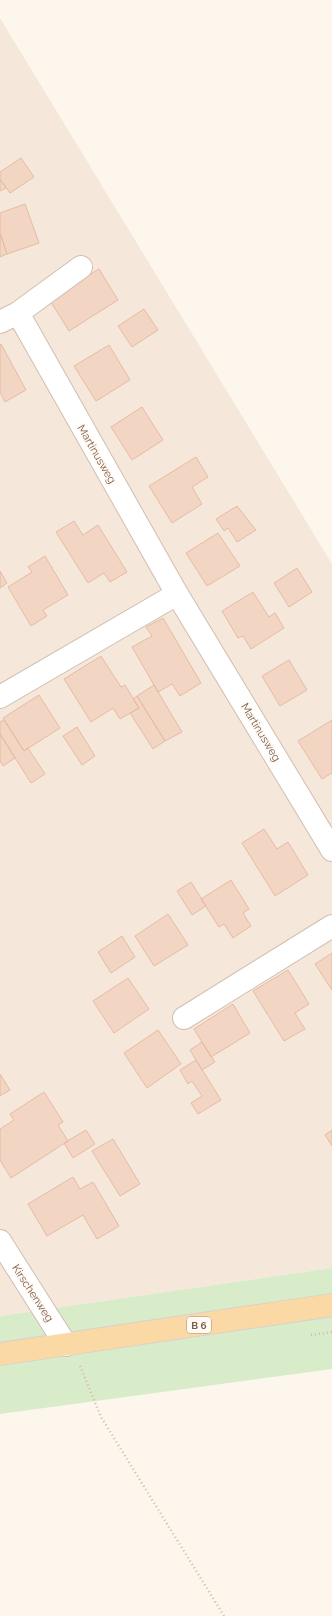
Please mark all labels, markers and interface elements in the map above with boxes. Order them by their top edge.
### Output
street label: Martinusweg [75,423,119,486]
street label: Martinusweg [238,701,283,764]
street label: Kirschenweg [9,1262,56,1324]
road number: B 6 [187,1317,211,1333]

